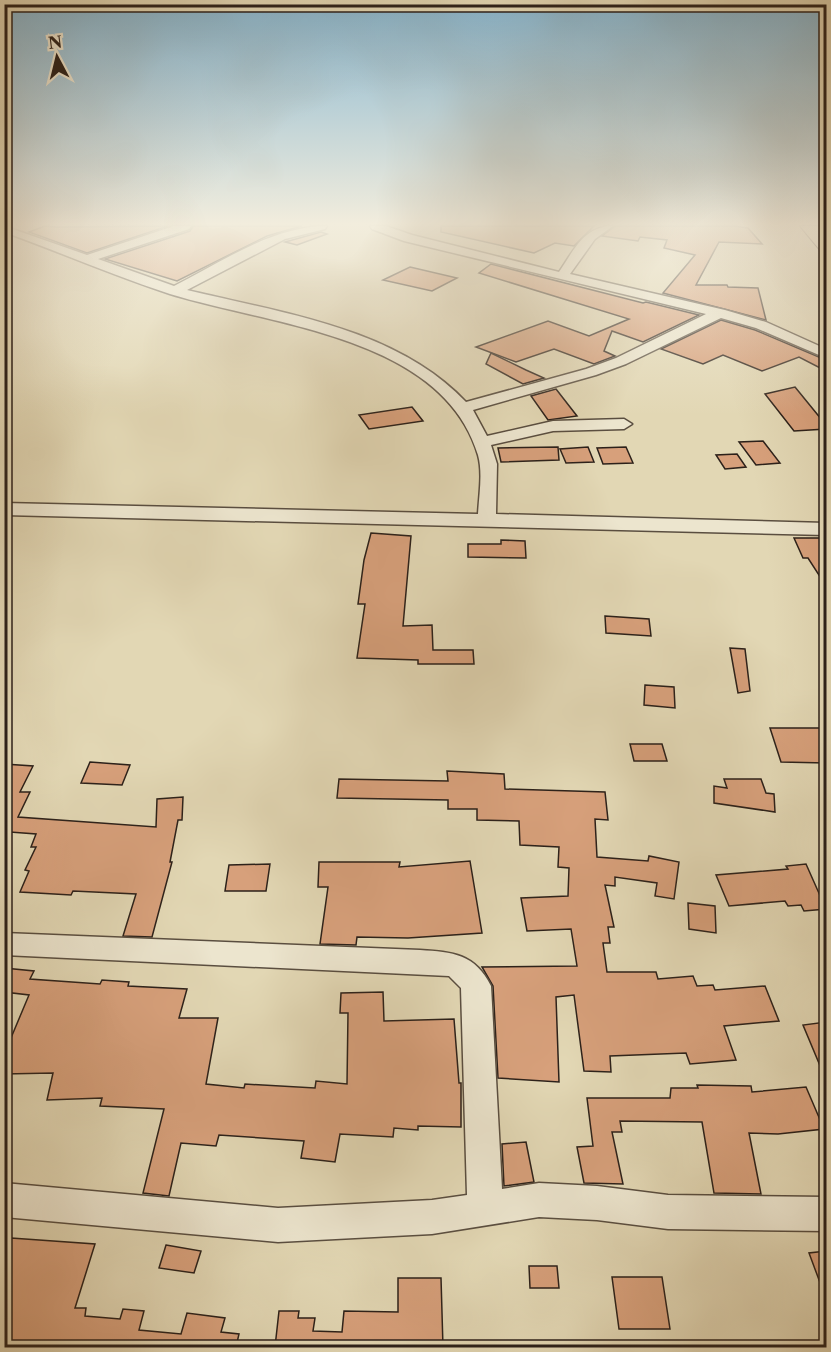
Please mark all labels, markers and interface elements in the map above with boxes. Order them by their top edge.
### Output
north arrow [27,27,87,87]
text: N [47,31,63,53]

